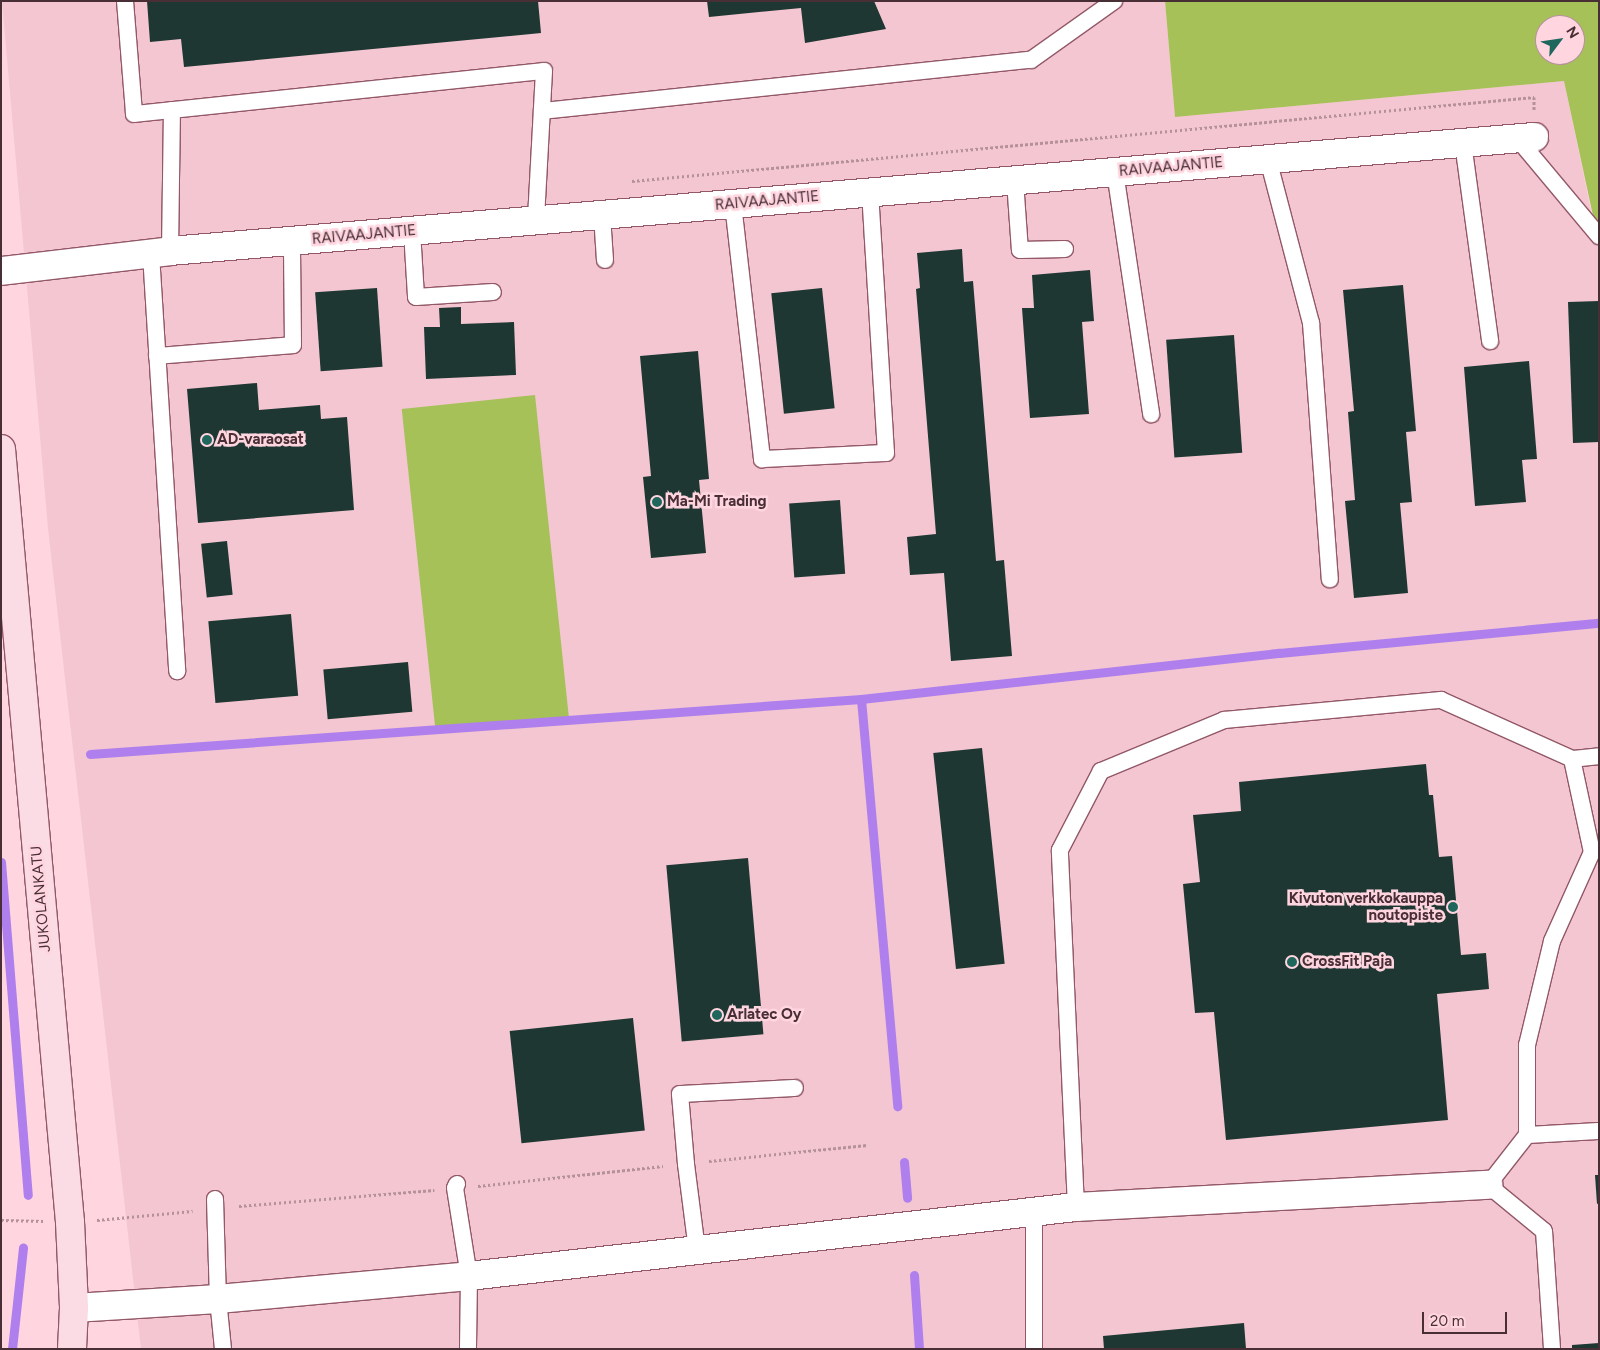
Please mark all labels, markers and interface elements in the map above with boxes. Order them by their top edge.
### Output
north arrow [1535,15,1585,65]
text: N [1562,24,1582,42]
street label: RAIVAAJANTIE [1118,153,1224,181]
street label: RAIVAAJANTIE [714,187,820,215]
street label: RAIVAAJANTIE [311,221,417,249]
place label: AD-varaosat [217,431,304,449]
marker: AD-varaosat [201,434,213,446]
place label: Ma-Mi Trading [667,493,767,511]
marker: Ma-Mi Trading [651,496,663,508]
street label: JUKOLANKATU [27,845,55,953]
place label: Kivuton verkkokauppa noutopiste [1289,889,1443,924]
marker: Kivuton verkkokauppa noutopiste [1447,901,1459,913]
place label: CrossFit Paja [1302,953,1392,971]
marker: CrossFit Paja [1286,956,1298,968]
place label: Arlatec Oy [727,1006,801,1024]
marker: Arlatec Oy [711,1009,723,1021]
scale bar [1425,1302,1510,1334]
text: 20 m [1430,1312,1464,1330]

